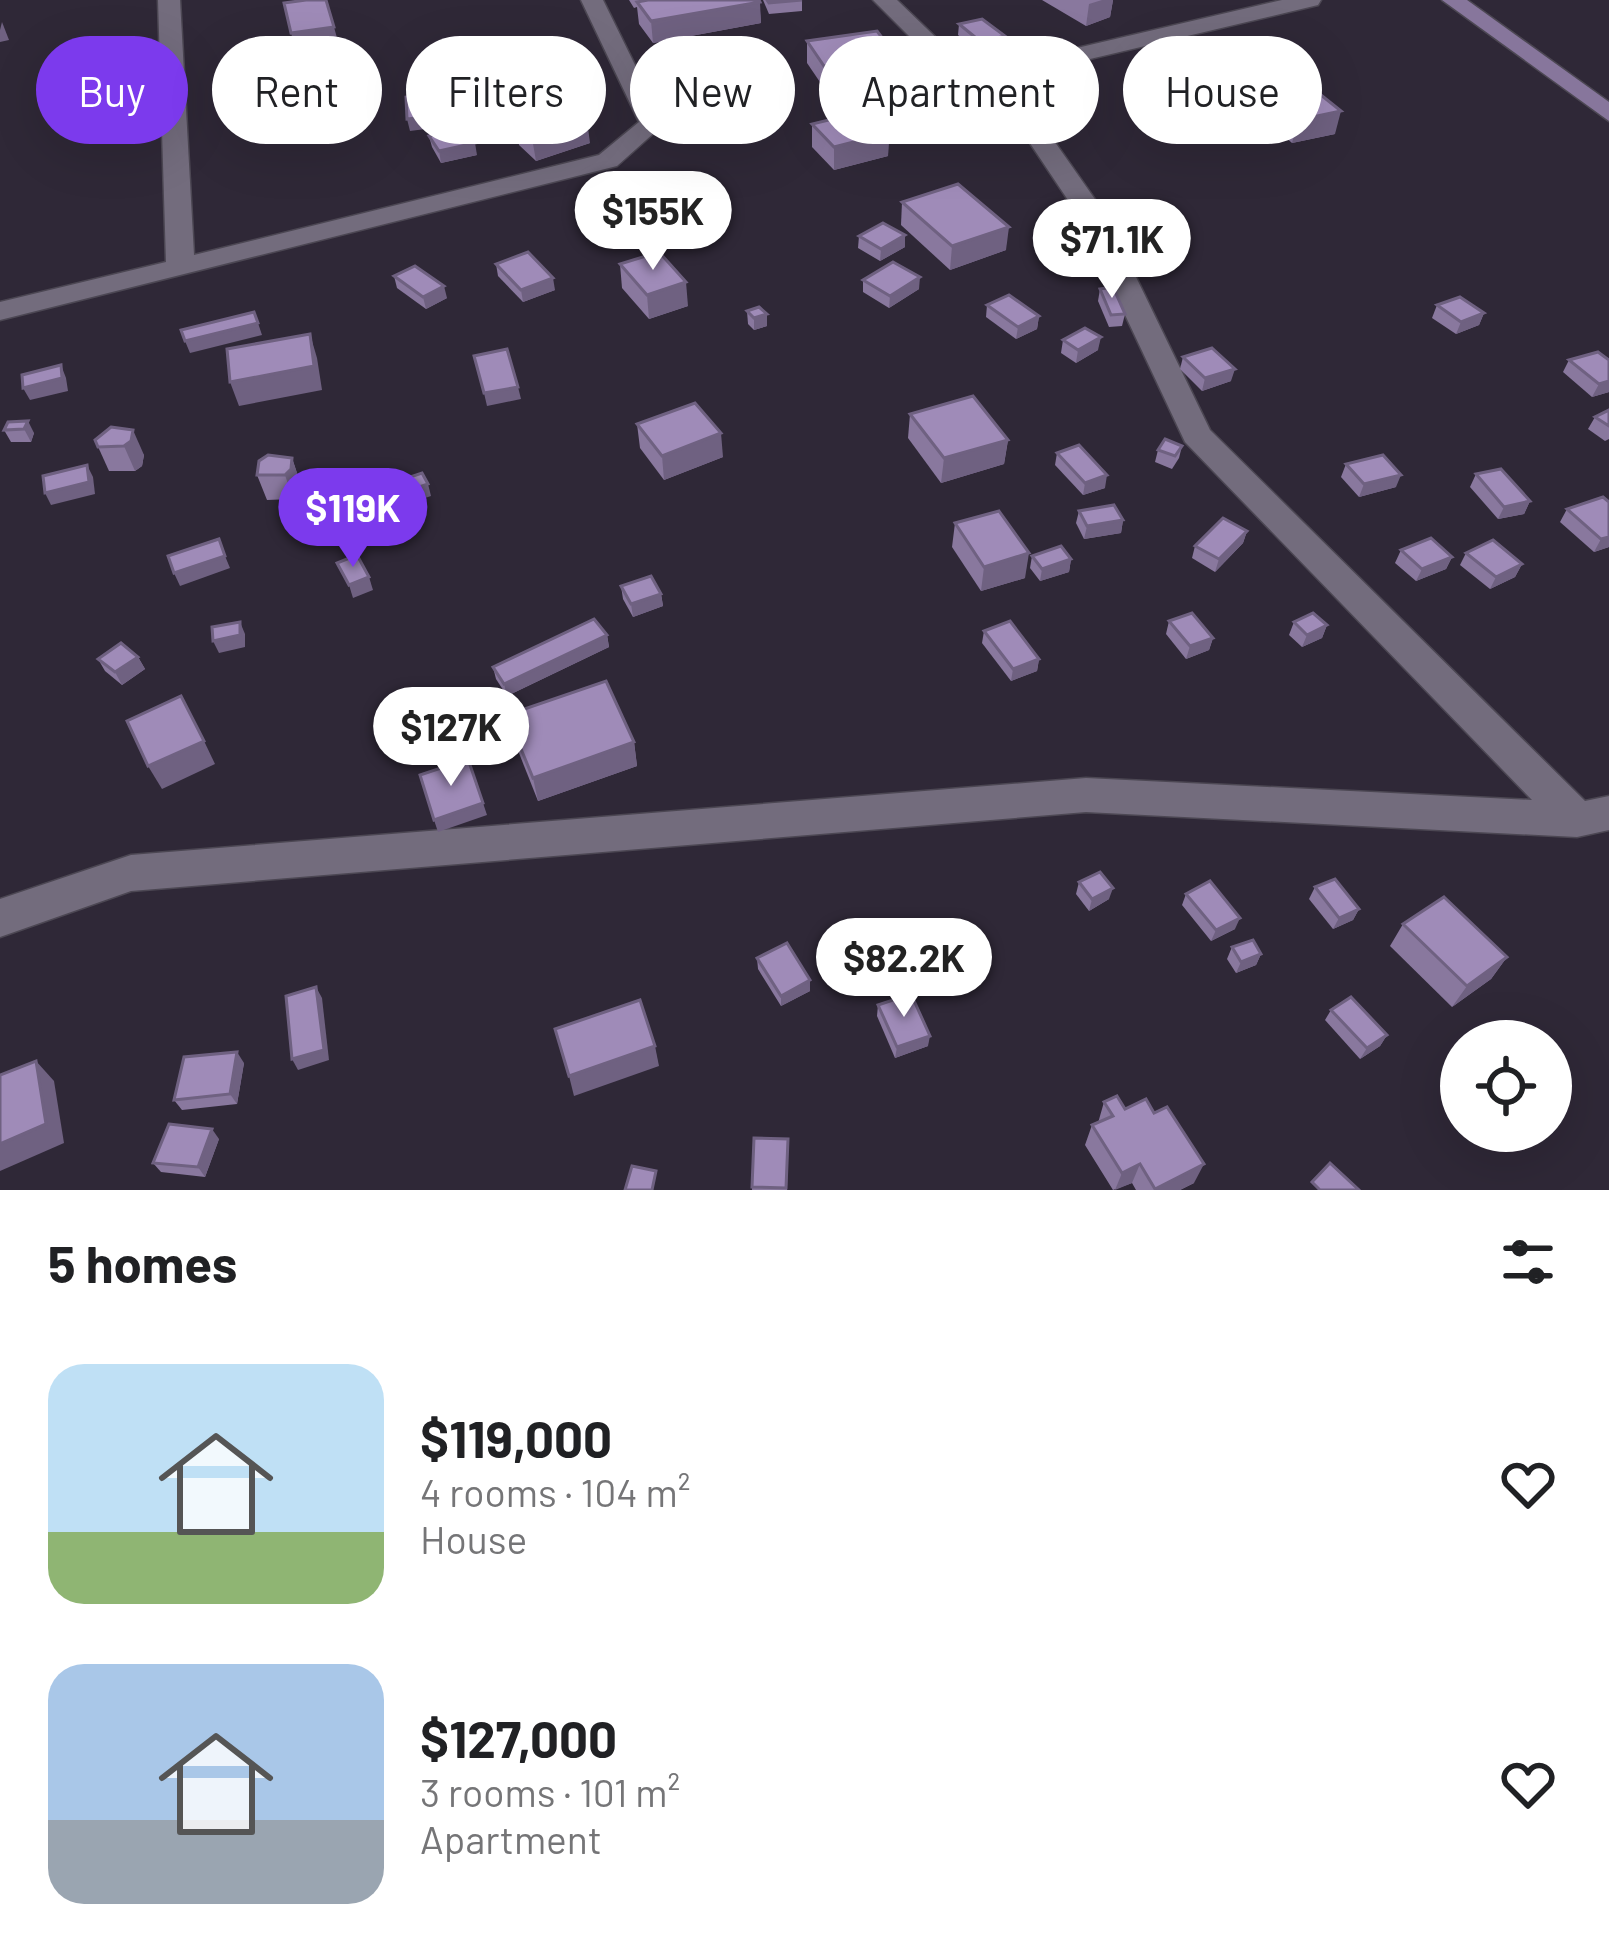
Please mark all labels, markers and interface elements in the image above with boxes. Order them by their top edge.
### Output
chip: Buy [36,36,188,144]
chip: Rent [212,36,382,144]
chip: Filters [406,36,606,144]
chip: New [630,36,795,144]
chip: Apartment [819,36,1099,144]
chip: House [1123,36,1322,144]
pin: $155K [569,171,737,273]
text: $155K [602,186,704,233]
pin: $71.1K [1014,199,1210,301]
text: $71.1K [1060,214,1164,261]
pin: $119K [269,468,437,570]
text: $119K [305,483,401,530]
pin: $127K [367,687,535,789]
text: $127K [400,702,502,749]
pin: $82.2K [806,918,1002,1020]
text: $82.2K [843,933,965,980]
map controls [1440,1020,1572,1152]
button: locate [1440,1020,1572,1152]
icon: filters [1495,1229,1561,1295]
text: 5 homes [48,1232,237,1293]
text: $119,000 [420,1407,612,1468]
icon: home [144,1412,288,1556]
icon: heart [1495,1451,1561,1517]
text: 4 rooms · 104 m² [420,1468,691,1515]
text: House [420,1515,527,1562]
text: $127,000 [420,1707,617,1768]
icon: home [144,1712,288,1856]
icon: heart [1495,1751,1561,1817]
text: 3 rooms · 101 m² [420,1768,680,1815]
text: Apartment [420,1815,602,1862]

